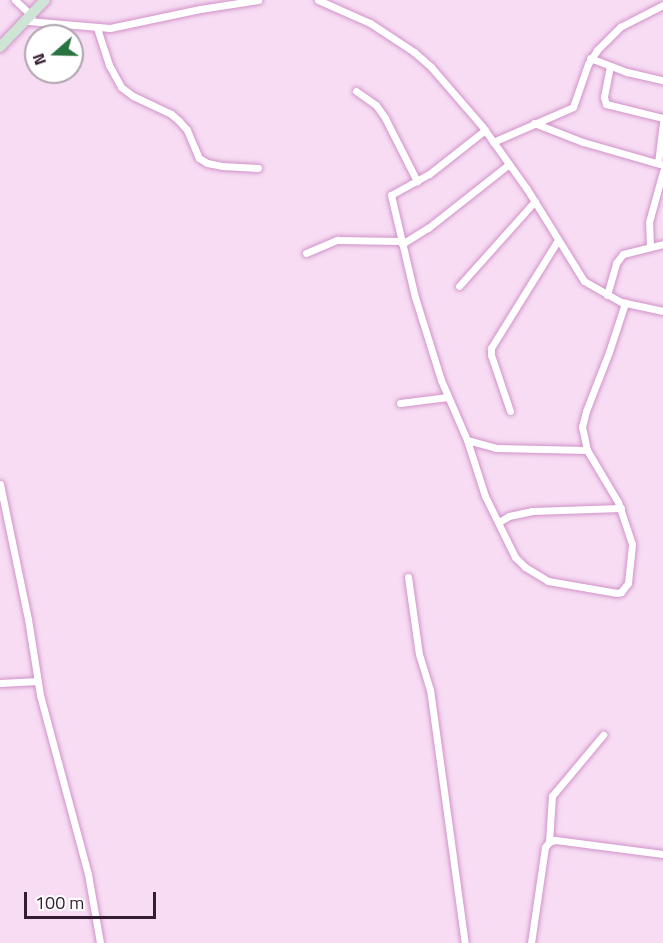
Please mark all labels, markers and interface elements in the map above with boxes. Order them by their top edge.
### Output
north arrow [24,24,84,84]
text: N [26,50,52,69]
scale bar [27,880,159,918]
text: 100 m [35,889,84,916]

